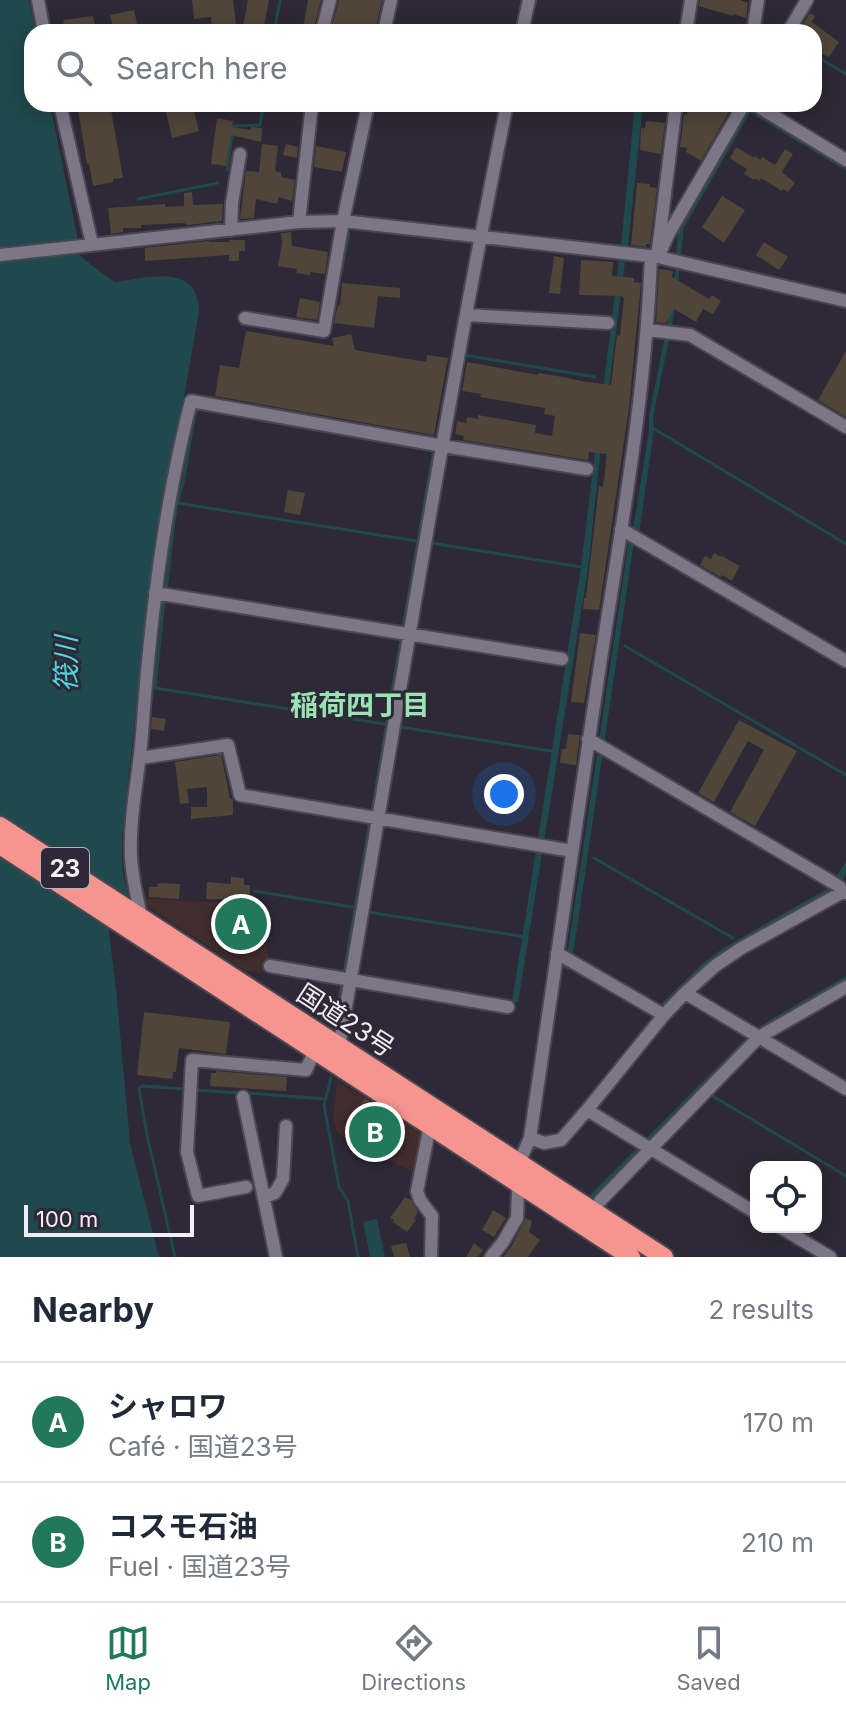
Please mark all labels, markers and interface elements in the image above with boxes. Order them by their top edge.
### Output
search box [24,24,822,112]
icon: search [52,46,96,90]
text: Search here [116,50,288,86]
water label: 筏川 [49,633,83,692]
district label: 稲荷四丁目 [290,688,430,722]
your location [484,774,524,814]
road number: 23 [41,848,89,888]
pin: A [215,894,267,954]
street label: 国道23号 [291,977,401,1063]
pin: B [349,1102,401,1162]
map controls [750,1161,822,1233]
button: locate [750,1161,822,1233]
scale bar [24,1201,194,1237]
text: 100 m [36,1206,98,1232]
text: Nearby [32,1289,154,1330]
text: 2 results [709,1294,814,1325]
text: シャロワ [108,1388,228,1424]
text: A [48,1407,68,1438]
text: 170 m [743,1407,814,1438]
text: Café · 国道23号 [108,1431,298,1462]
text: コスモ石油 [108,1508,258,1544]
text: B [49,1527,67,1558]
text: 210 m [741,1527,814,1558]
text: Fuel · 国道23号 [108,1551,291,1582]
tab: Map [105,1621,151,1695]
tab: Directions [361,1621,466,1695]
tab: Saved [676,1621,741,1695]

